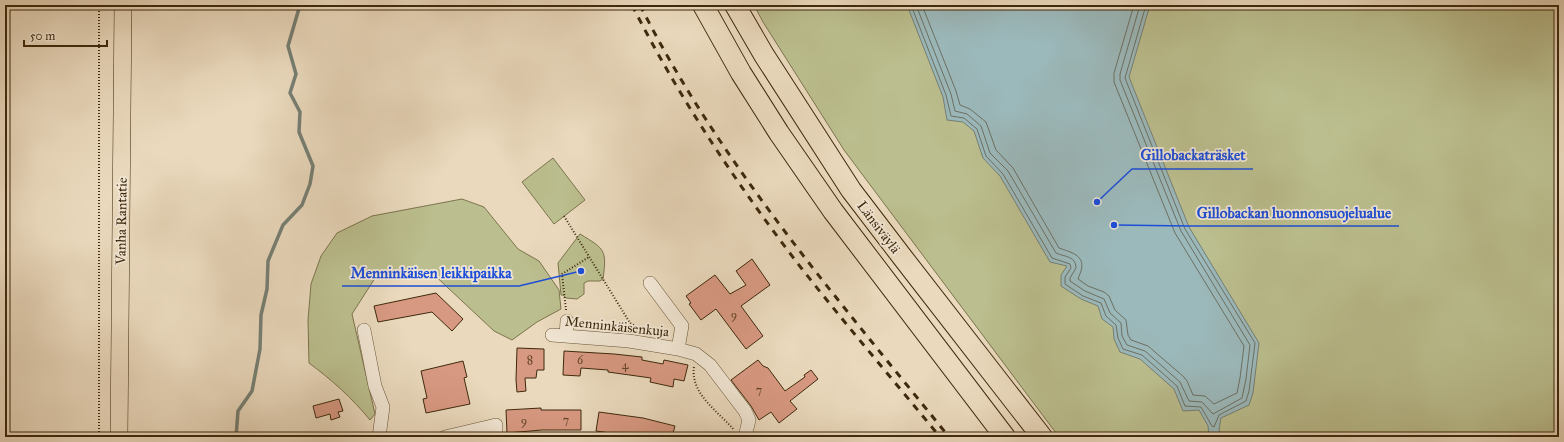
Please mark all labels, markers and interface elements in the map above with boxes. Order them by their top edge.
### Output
scale bar [24,22,107,48]
text: 50 m [30,29,55,43]
callout: Gillobackaträsket [1132,142,1253,169]
text: Gillobackaträsket [1140,146,1246,164]
street label: Vanha Rantatie [112,177,131,266]
street label: Länsiväylä [853,198,904,257]
callout: Gillobackan luonnonsuojelualue [1189,199,1399,226]
text: Gillobackan luonnonsuojelualue [1197,204,1392,223]
callout: Menninkäisen leikkipaikka [342,259,519,286]
text: Menninkäisen leikkipaikka [350,264,512,283]
house number: 9 [731,308,737,322]
street label: Menninkäisenkuja [564,313,670,340]
house number: 8 [527,353,533,367]
house number: 6 [577,353,584,367]
house number: 4 [622,358,629,372]
house number: 7 [756,383,762,397]
house number: 7 [563,413,569,427]
house number: 9 [521,414,527,428]

